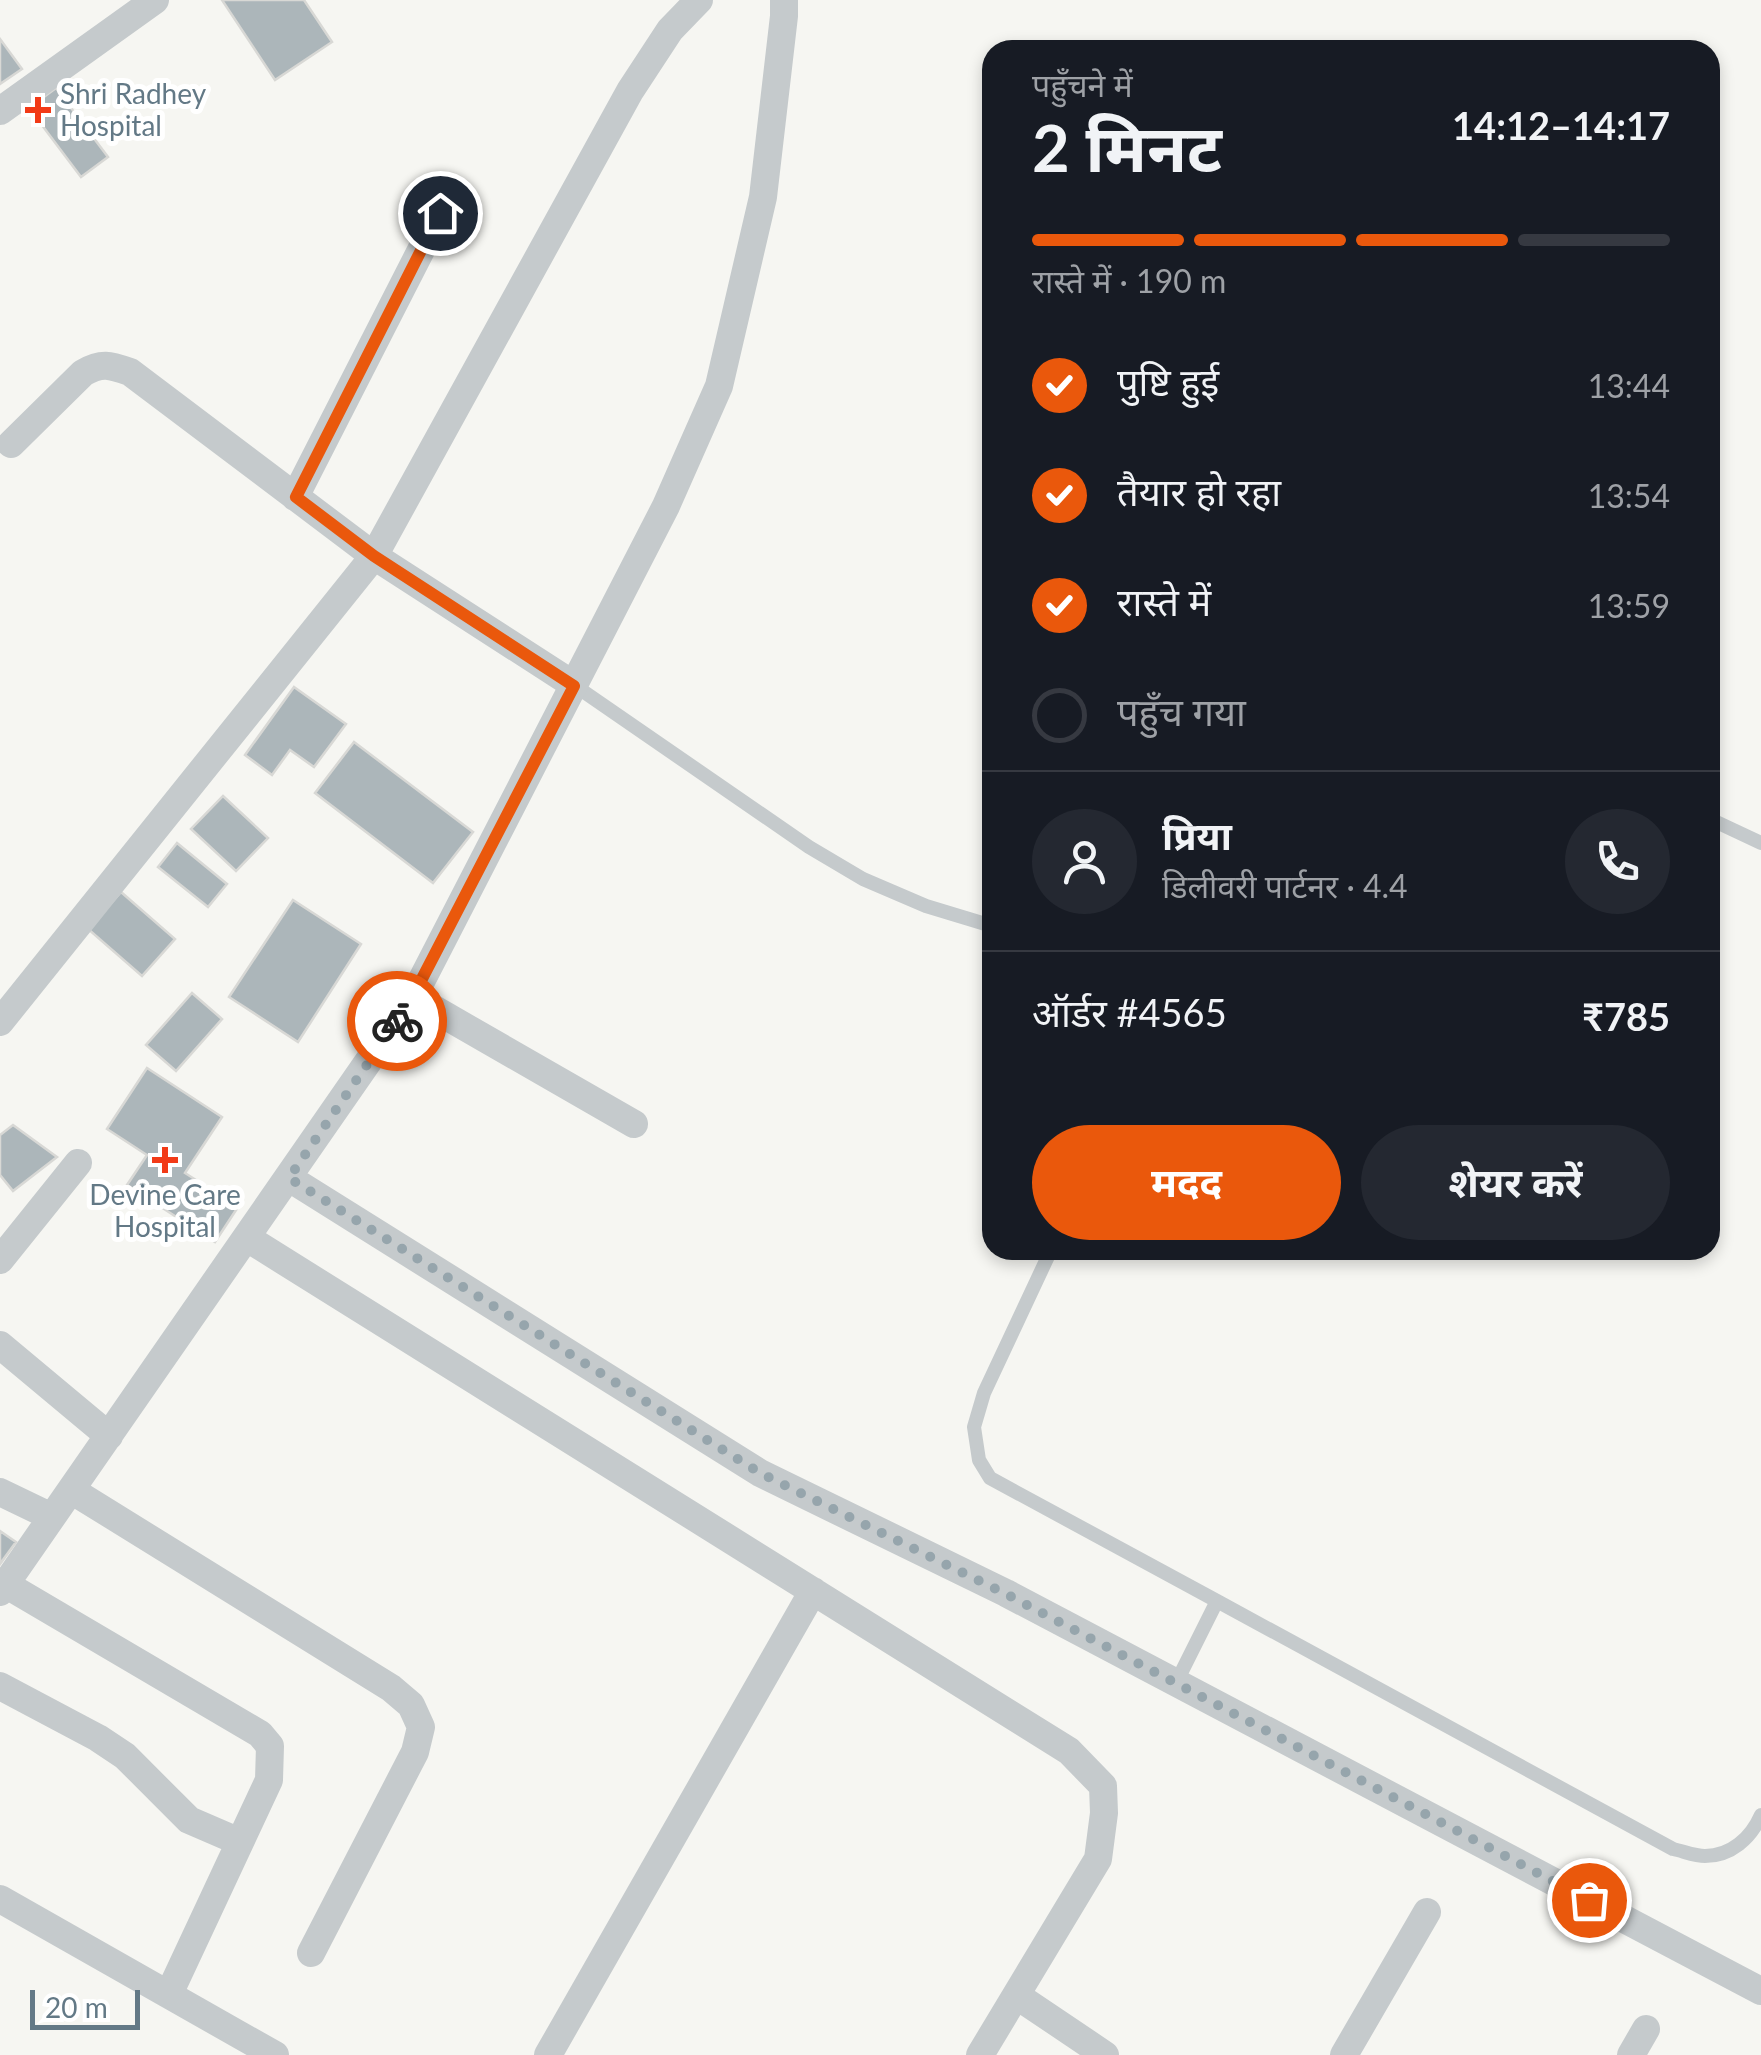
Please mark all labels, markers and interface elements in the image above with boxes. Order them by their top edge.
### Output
text: पहुँचने में [1032,65,1133,104]
place label: Shri Radhey Hospital [60,76,207,142]
marker: Shri Radhey Hospital [25,97,51,123]
text: 14:12–14:17 [1452,102,1670,148]
text: 2 मिनट [1032,108,1222,186]
pin [398,171,483,256]
icon: home [413,186,468,241]
text: रास्ते में · 190 m [1032,261,1226,300]
icon: check [1032,358,1087,413]
text: पुष्टि हुई [1117,358,1219,404]
text: 13:44 [1588,366,1670,405]
icon: check [1032,468,1087,523]
text: तैयार हो रहा [1117,468,1281,514]
text: 13:54 [1588,476,1670,515]
icon: check [1032,578,1087,633]
text: रास्ते में [1117,578,1211,624]
text: 13:59 [1588,586,1670,625]
text: पहुँच गया [1117,688,1246,734]
button: person [1032,809,1137,914]
button: phone [1565,809,1670,914]
text: प्रिया [1162,812,1232,858]
text: डिलीवरी पार्टनर · 4.4 [1162,866,1408,905]
courier [347,971,447,1071]
text: ऑर्डर #4565 [1032,989,1227,1035]
text: ₹785 [1582,993,1670,1039]
icon: bike [370,994,425,1049]
button: मदद [1032,1125,1341,1240]
button: शेयर करें [1361,1125,1670,1240]
marker: Devine Care Hospital [152,1147,178,1173]
place label: Devine Care Hospital [89,1177,241,1243]
pin [1547,1858,1632,1943]
icon: bag [1562,1873,1617,1928]
scale bar [30,1985,140,2030]
text: 20 m [45,1990,108,2024]

